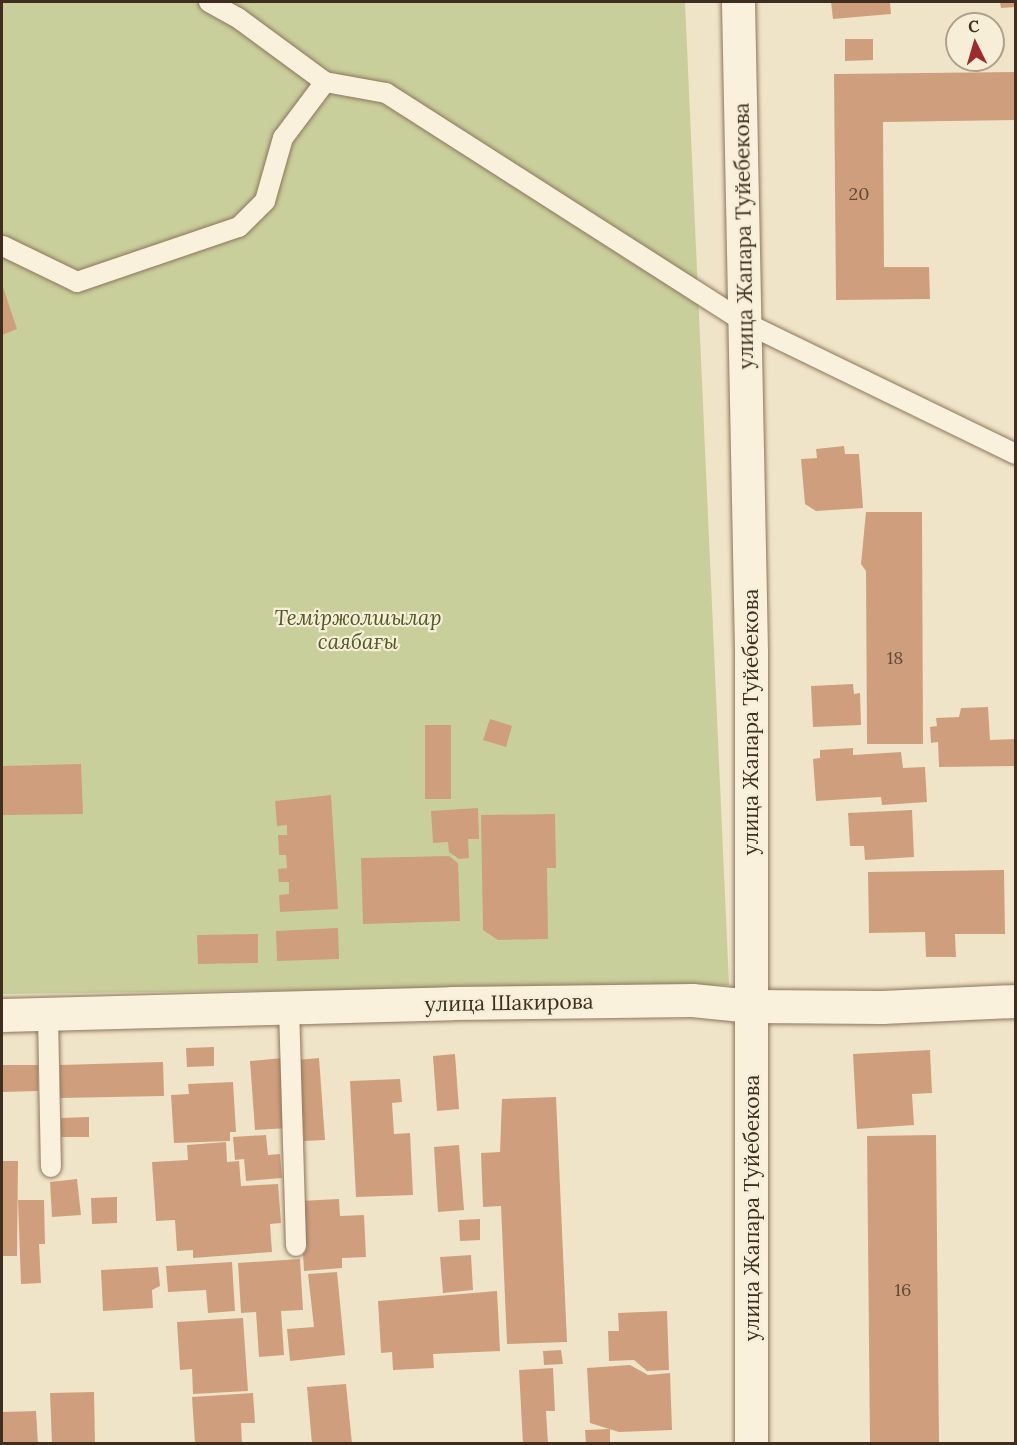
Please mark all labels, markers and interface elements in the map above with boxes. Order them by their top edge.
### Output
north arrow [945,12,1005,72]
text: С [967,16,980,37]
street label: улица Жапара Туйебекова [729,102,759,370]
house number: 20 [849,183,869,205]
street label: улица Жапара Туйебекова [738,589,764,855]
park label: Теміржолшылар саябағы [274,605,442,655]
house number: 18 [887,647,903,669]
street label: улица Шакирова [424,989,594,1017]
street label: улица Жапара Туйебекова [739,1075,765,1341]
house number: 16 [895,1279,911,1301]

